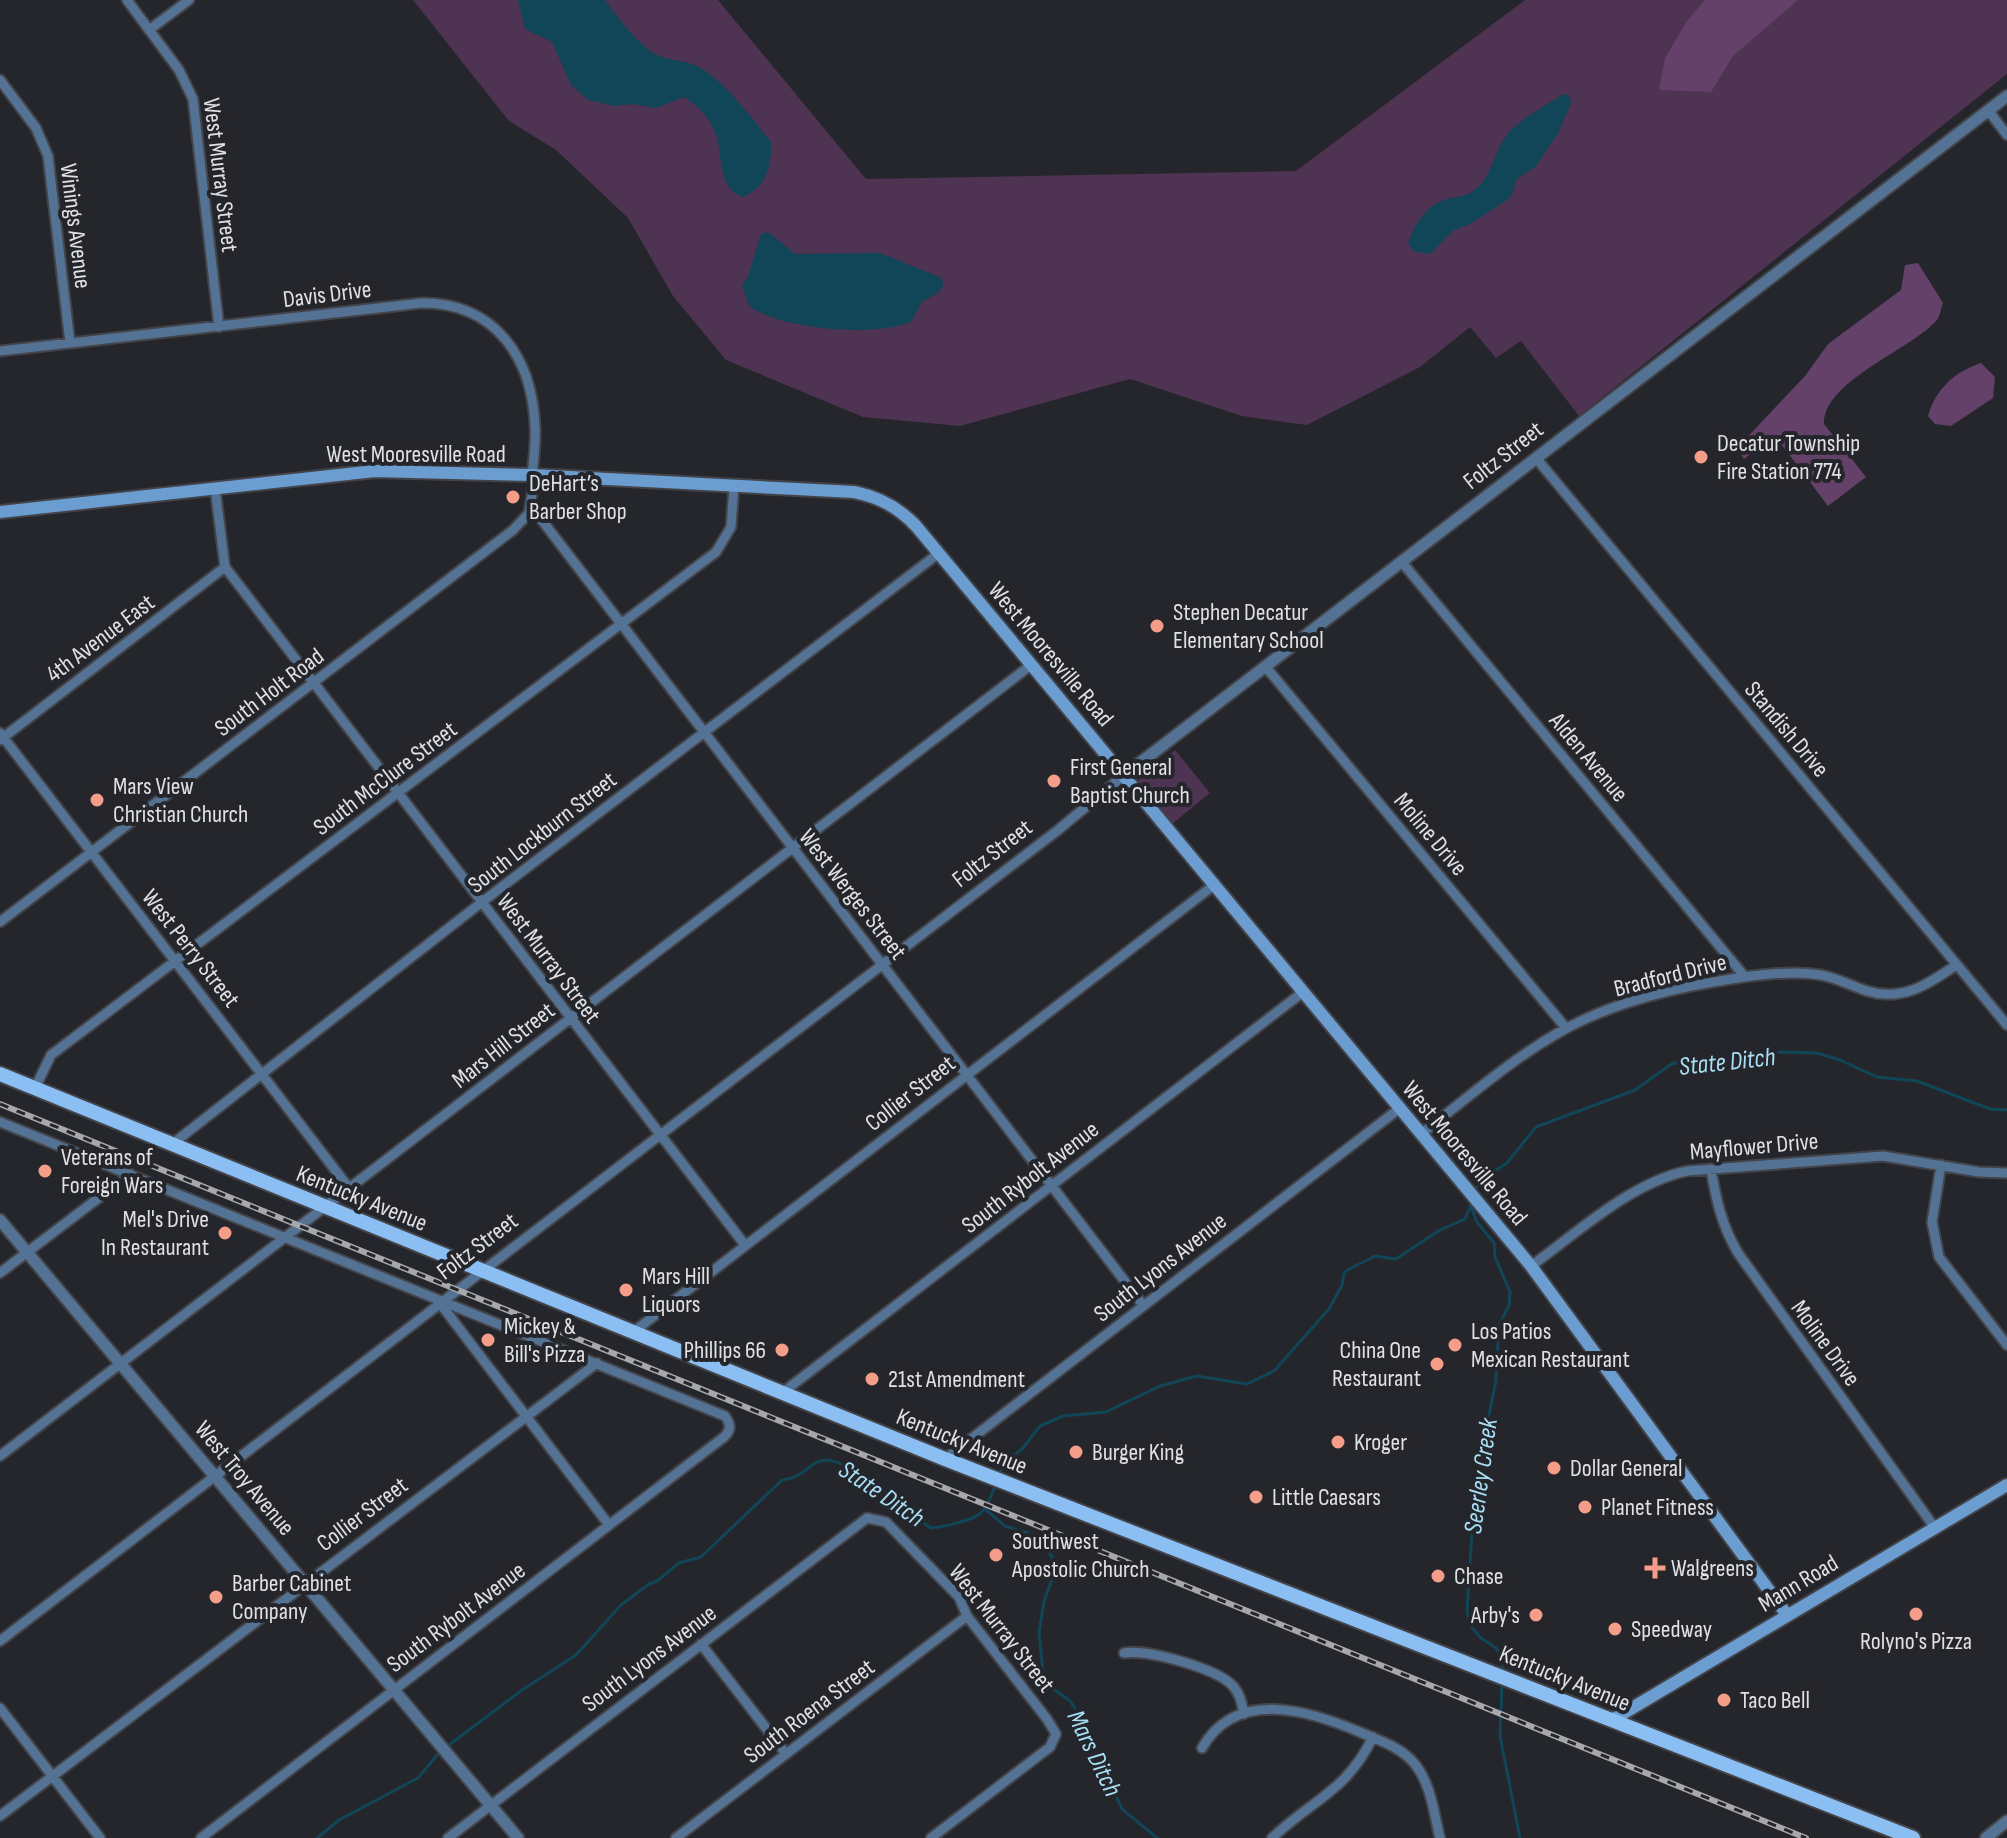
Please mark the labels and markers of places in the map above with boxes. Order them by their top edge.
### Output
place label: Decatur Township Fire Station 774 [1717,429,1860,486]
marker: Decatur Township Fire Station 774 [1692,448,1710,466]
place label: DeHart’s Barber Shop [529,469,627,526]
marker: DeHart’s Barber Shop [504,488,522,506]
place label: Stephen Decatur Elementary School [1173,598,1324,655]
marker: Stephen Decatur Elementary School [1148,617,1166,635]
place label: First General Baptist Church [1070,753,1190,810]
place label: Mars View Christian Church [113,772,248,829]
marker: First General Baptist Church [1045,772,1063,790]
marker: Mars View Christian Church [88,791,106,809]
place label: Veterans of Foreign Wars [61,1143,163,1200]
marker: Veterans of Foreign Wars [36,1162,54,1180]
place label: Mel's Drive In Restaurant [101,1205,209,1262]
marker: Mel's Drive In Restaurant [216,1224,234,1242]
place label: Mars Hill Liquors [642,1262,710,1319]
marker: Mars Hill Liquors [617,1281,635,1299]
place label: Mickey & Bill's Pizza [504,1312,585,1369]
place label: Los Patios Mexican Restaurant [1471,1317,1630,1374]
marker: Mickey & Bill's Pizza [479,1331,497,1349]
place label: Phillips 66 [684,1336,766,1365]
place label: China One Restaurant [1332,1336,1421,1393]
marker: Los Patios Mexican Restaurant [1446,1336,1464,1354]
marker: Phillips 66 [773,1341,791,1359]
marker: China One Restaurant [1428,1355,1446,1373]
place label: 21st Amendment [888,1365,1025,1394]
marker: 21st Amendment [863,1370,881,1388]
place label: Kroger [1354,1428,1407,1457]
marker: Kroger [1329,1433,1347,1451]
place label: Burger King [1092,1438,1184,1467]
marker: Burger King [1067,1443,1085,1461]
place label: Dollar General [1570,1454,1682,1483]
marker: Dollar General [1545,1459,1563,1477]
place label: Little Caesars [1272,1483,1381,1512]
marker: Little Caesars [1247,1488,1265,1506]
place label: Planet Fitness [1601,1493,1714,1522]
marker: Planet Fitness [1576,1498,1594,1516]
place label: Southwest Apostolic Church [1011,1527,1150,1584]
marker: Southwest Apostolic Church [987,1546,1005,1564]
place label: Walgreens [1671,1554,1754,1583]
marker: Walgreens [1646,1559,1664,1577]
place label: Chase [1454,1562,1503,1591]
marker: Chase [1429,1567,1447,1585]
place label: Barber Cabinet Company [232,1569,351,1626]
marker: Barber Cabinet Company [207,1588,225,1606]
place label: Arby's [1470,1601,1520,1630]
marker: Rolyno's Pizza [1907,1605,1925,1623]
marker: Arby's [1527,1606,1545,1624]
place label: Speedway [1631,1615,1712,1644]
marker: Speedway [1606,1620,1624,1638]
place label: Rolyno's Pizza [1860,1627,1972,1656]
place label: Taco Bell [1740,1686,1810,1715]
marker: Taco Bell [1715,1691,1733,1709]

